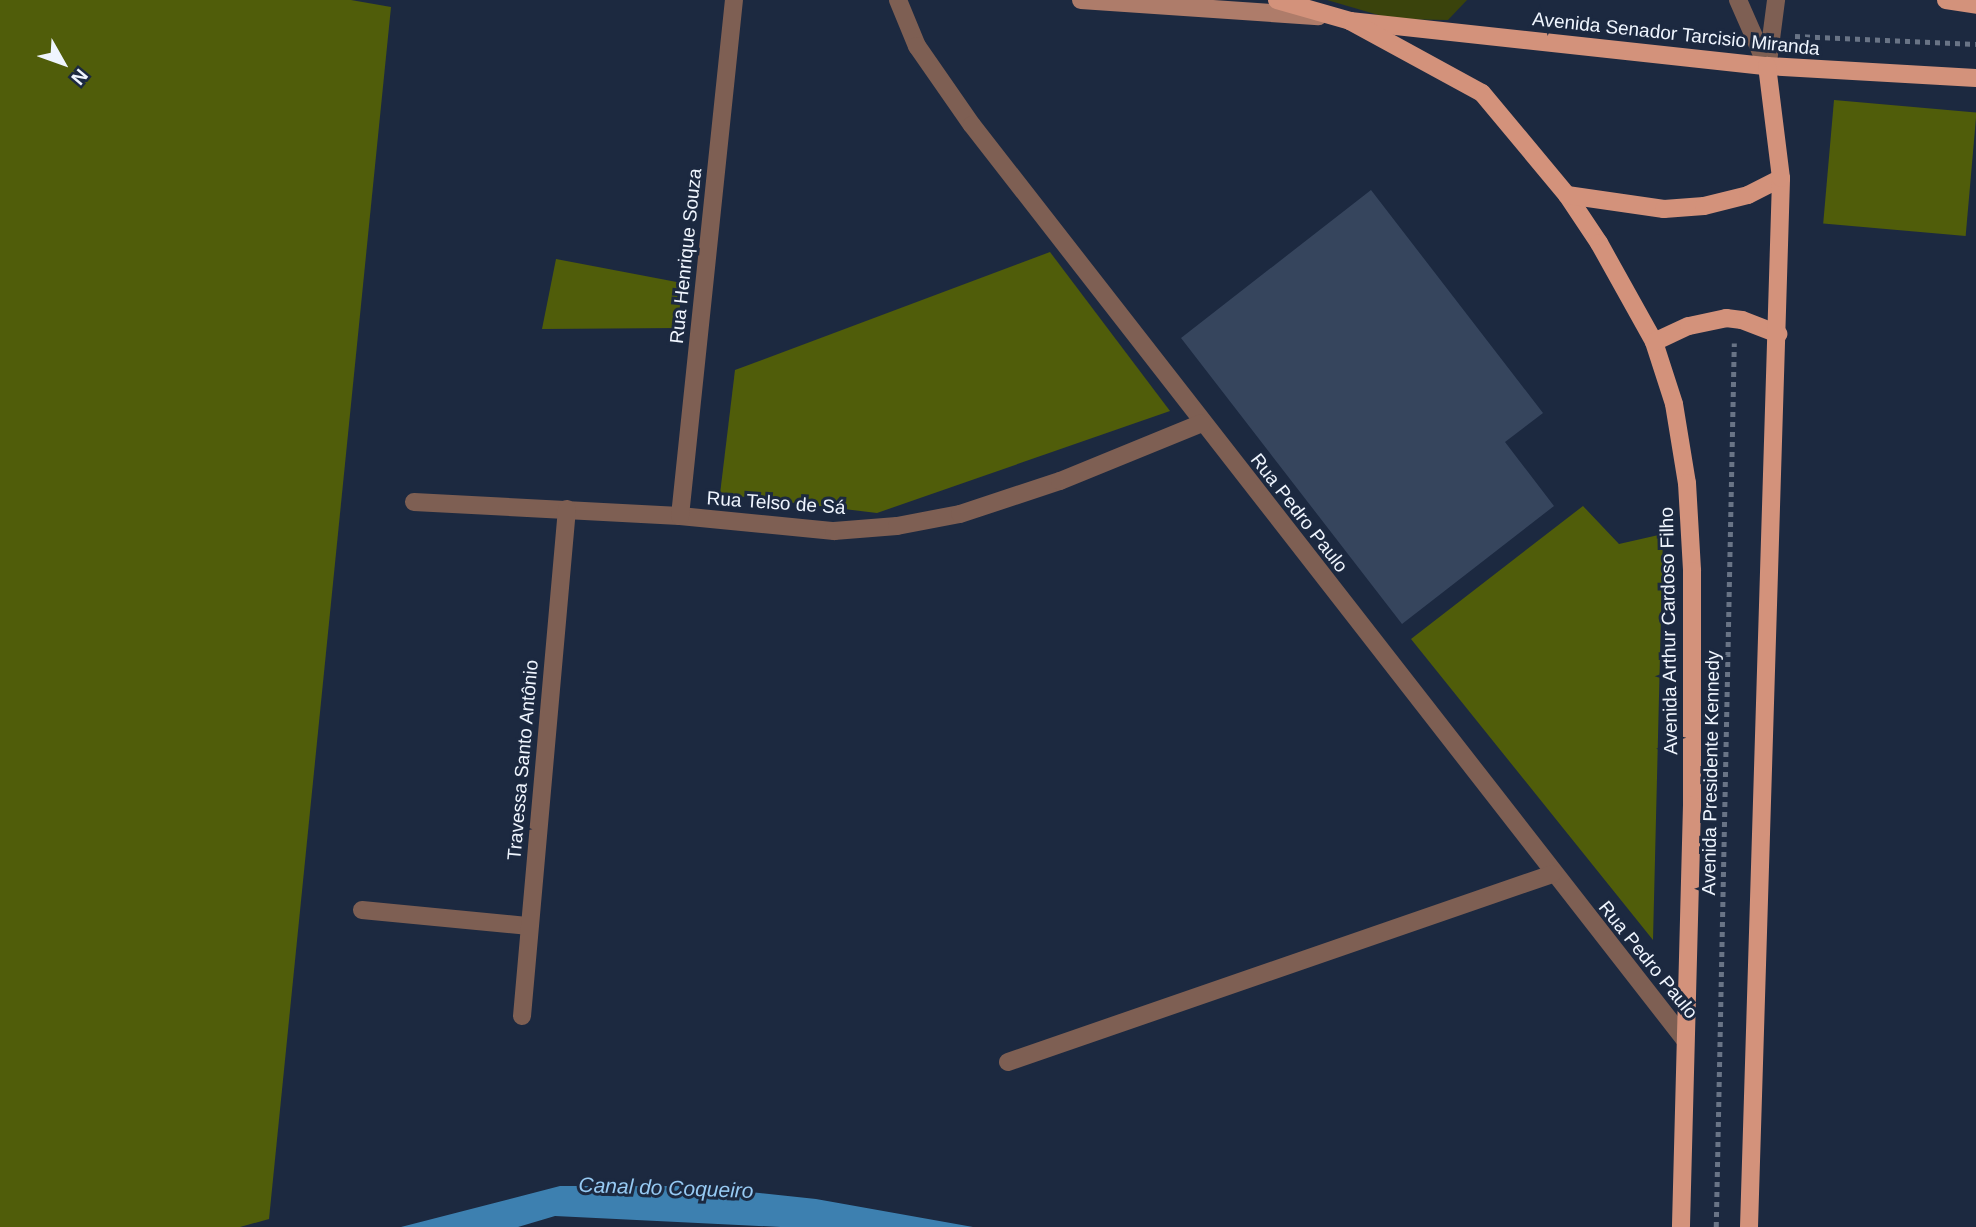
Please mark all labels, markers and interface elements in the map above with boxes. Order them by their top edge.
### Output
street label: Avenida Senador Tarcisio Miranda [1531,8,1821,60]
north arrow [28,28,98,98]
text: N [67,65,92,89]
street label: Rua Henrique Souza [665,167,707,345]
street label: Rua Pedro Paulo [1245,449,1353,577]
street label: Rua Telso de Sá [706,487,846,519]
street label: Avenida Arthur Cardoso Filho [1655,506,1683,756]
street label: Avenida Presidente Kennedy [1697,650,1725,896]
street label: Travessa Santo Antônio [503,658,543,862]
street label: Rua Pedro Paulo [1594,897,1702,1023]
water label: Canal do Coqueiro [578,1172,754,1204]

